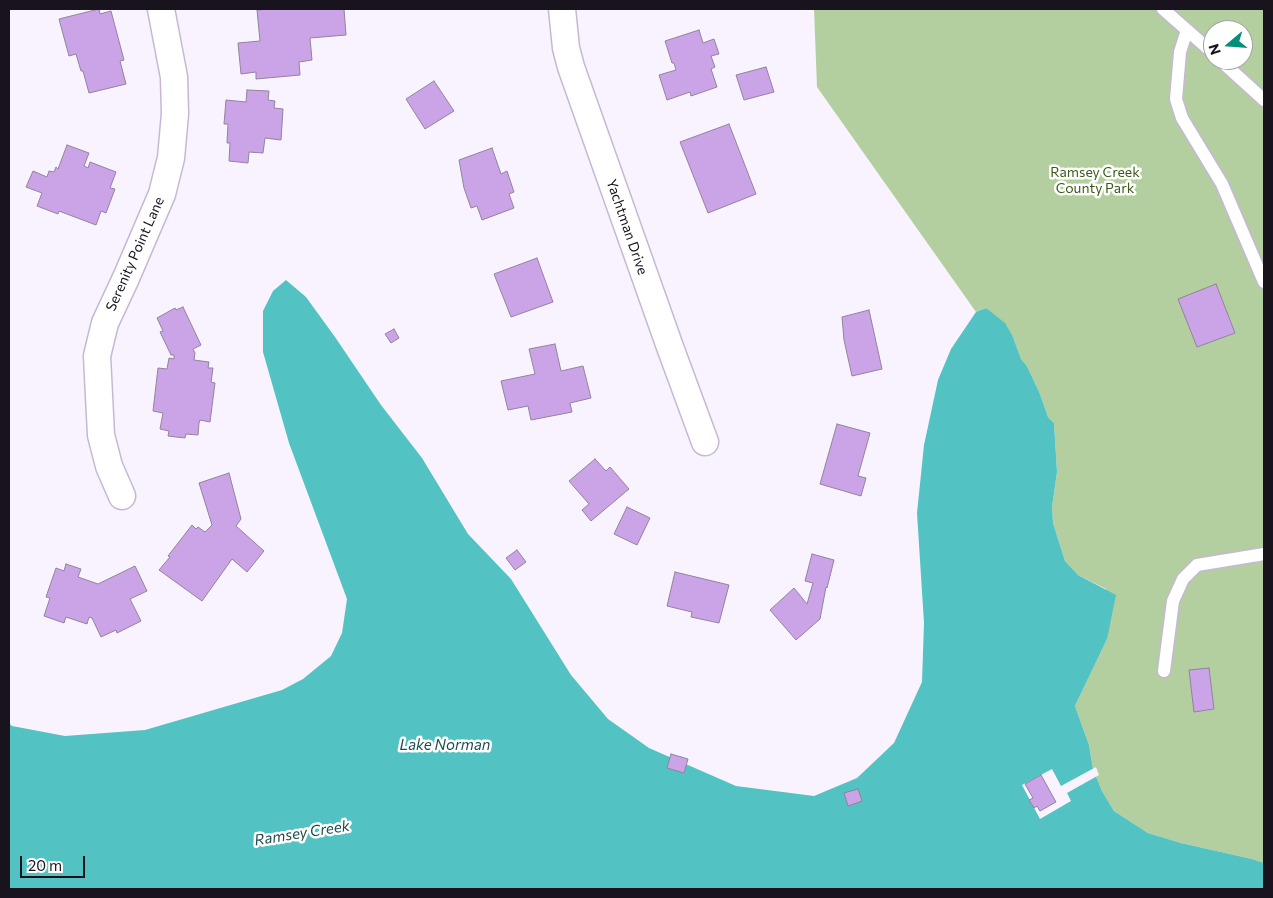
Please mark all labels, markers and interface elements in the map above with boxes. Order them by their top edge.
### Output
north arrow [1203,20,1253,70]
text: N [1205,42,1224,57]
park label: Ramsey Creek County Park [1050,164,1140,196]
street label: Yachtman Drive [603,177,651,277]
street label: Serenity Point Lane [102,194,168,314]
water label: Lake Norman [400,736,490,754]
water label: Ramsey Creek [253,817,351,849]
scale bar [22,846,88,878]
text: 20 m [28,856,62,874]

